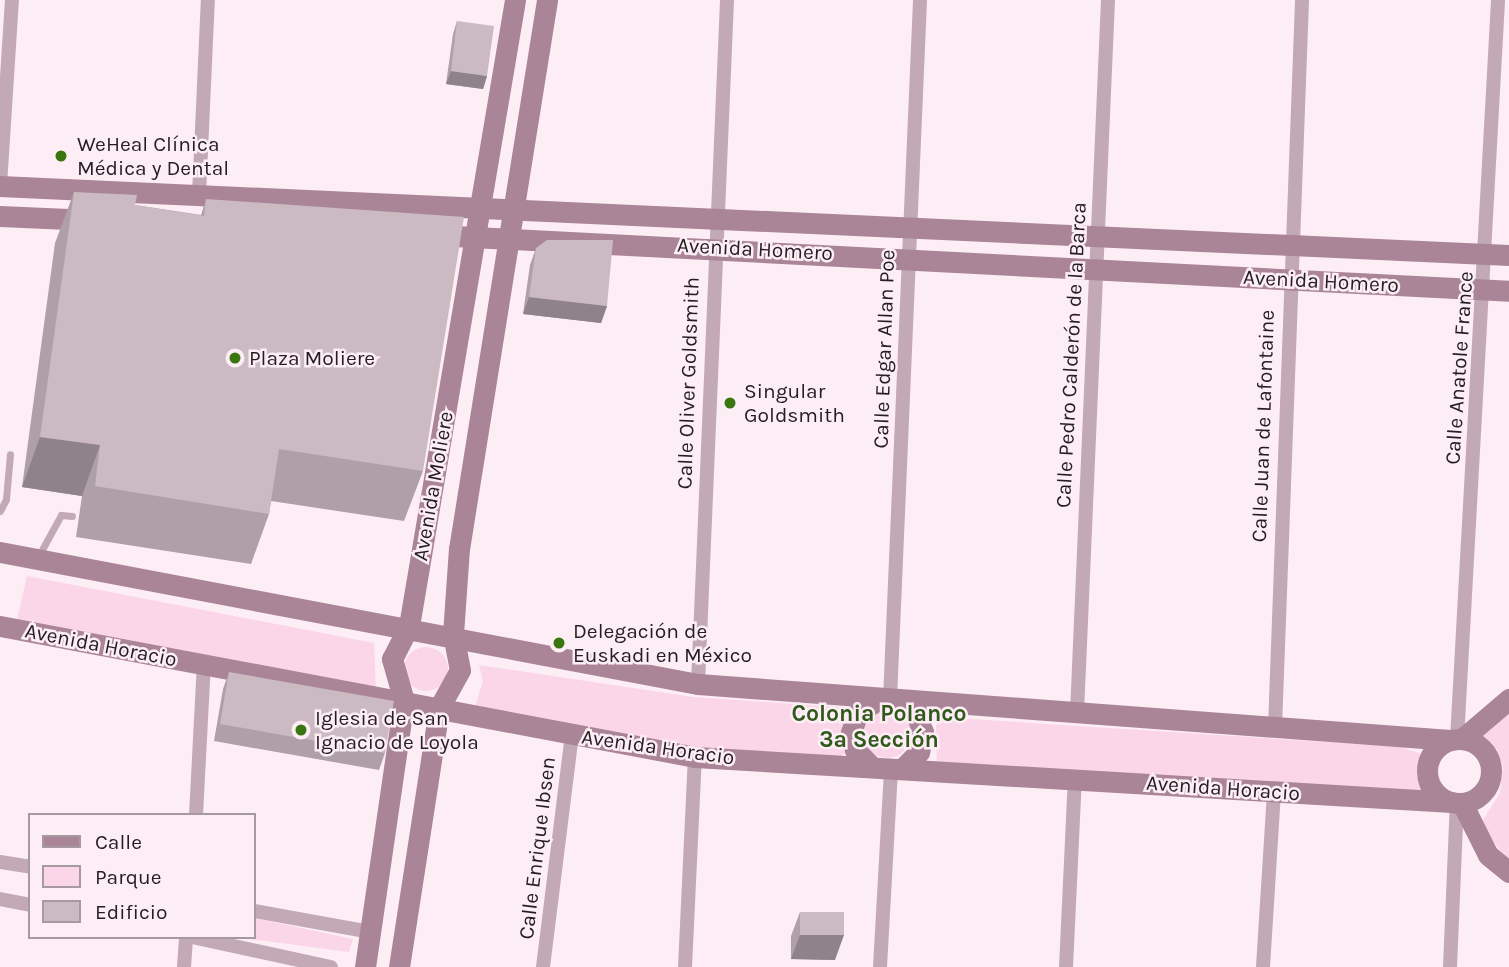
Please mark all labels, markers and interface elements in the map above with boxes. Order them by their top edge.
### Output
place label: WeHeal Clínica Médica y Dental [77,131,229,181]
marker: WeHeal Clínica Médica y Dental [51,146,71,166]
street label: Calle Pedro Calderón de la Barca [1050,201,1092,509]
street label: Avenida Homero [677,232,833,266]
street label: Calle Edgar Allan Poe [868,249,900,449]
street label: Avenida Homero [1243,264,1399,298]
street label: Calle Anatole France [1440,270,1478,466]
street label: Calle Oliver Goldsmith [672,276,704,490]
street label: Calle Juan de Lafontaine [1246,309,1280,543]
place label: Plaza Moliere [249,345,375,371]
marker: Plaza Moliere [227,350,243,366]
place label: Singular Goldsmith [744,378,845,428]
marker: Singular Goldsmith [722,395,738,411]
street label: Avenida Moliere [407,409,459,563]
street label: Avenida Horacio [23,618,179,672]
place label: Delegación de Euskadi en México [573,618,752,668]
marker: Delegación de Euskadi en México [551,635,567,651]
district label: Colonia Polanco 3ª Sección [791,700,967,754]
place label: Iglesia de San Ignacio de Loyola [315,705,479,755]
marker: Iglesia de San Ignacio de Loyola [293,722,309,738]
street label: Avenida Horacio [580,724,736,770]
street label: Calle Enrique Ibsen [513,755,561,941]
street label: Avenida Horacio [1145,770,1301,806]
legend [28,813,256,939]
text: Calle [95,830,142,854]
text: Parque [95,865,162,889]
text: Edificio [95,900,168,924]

